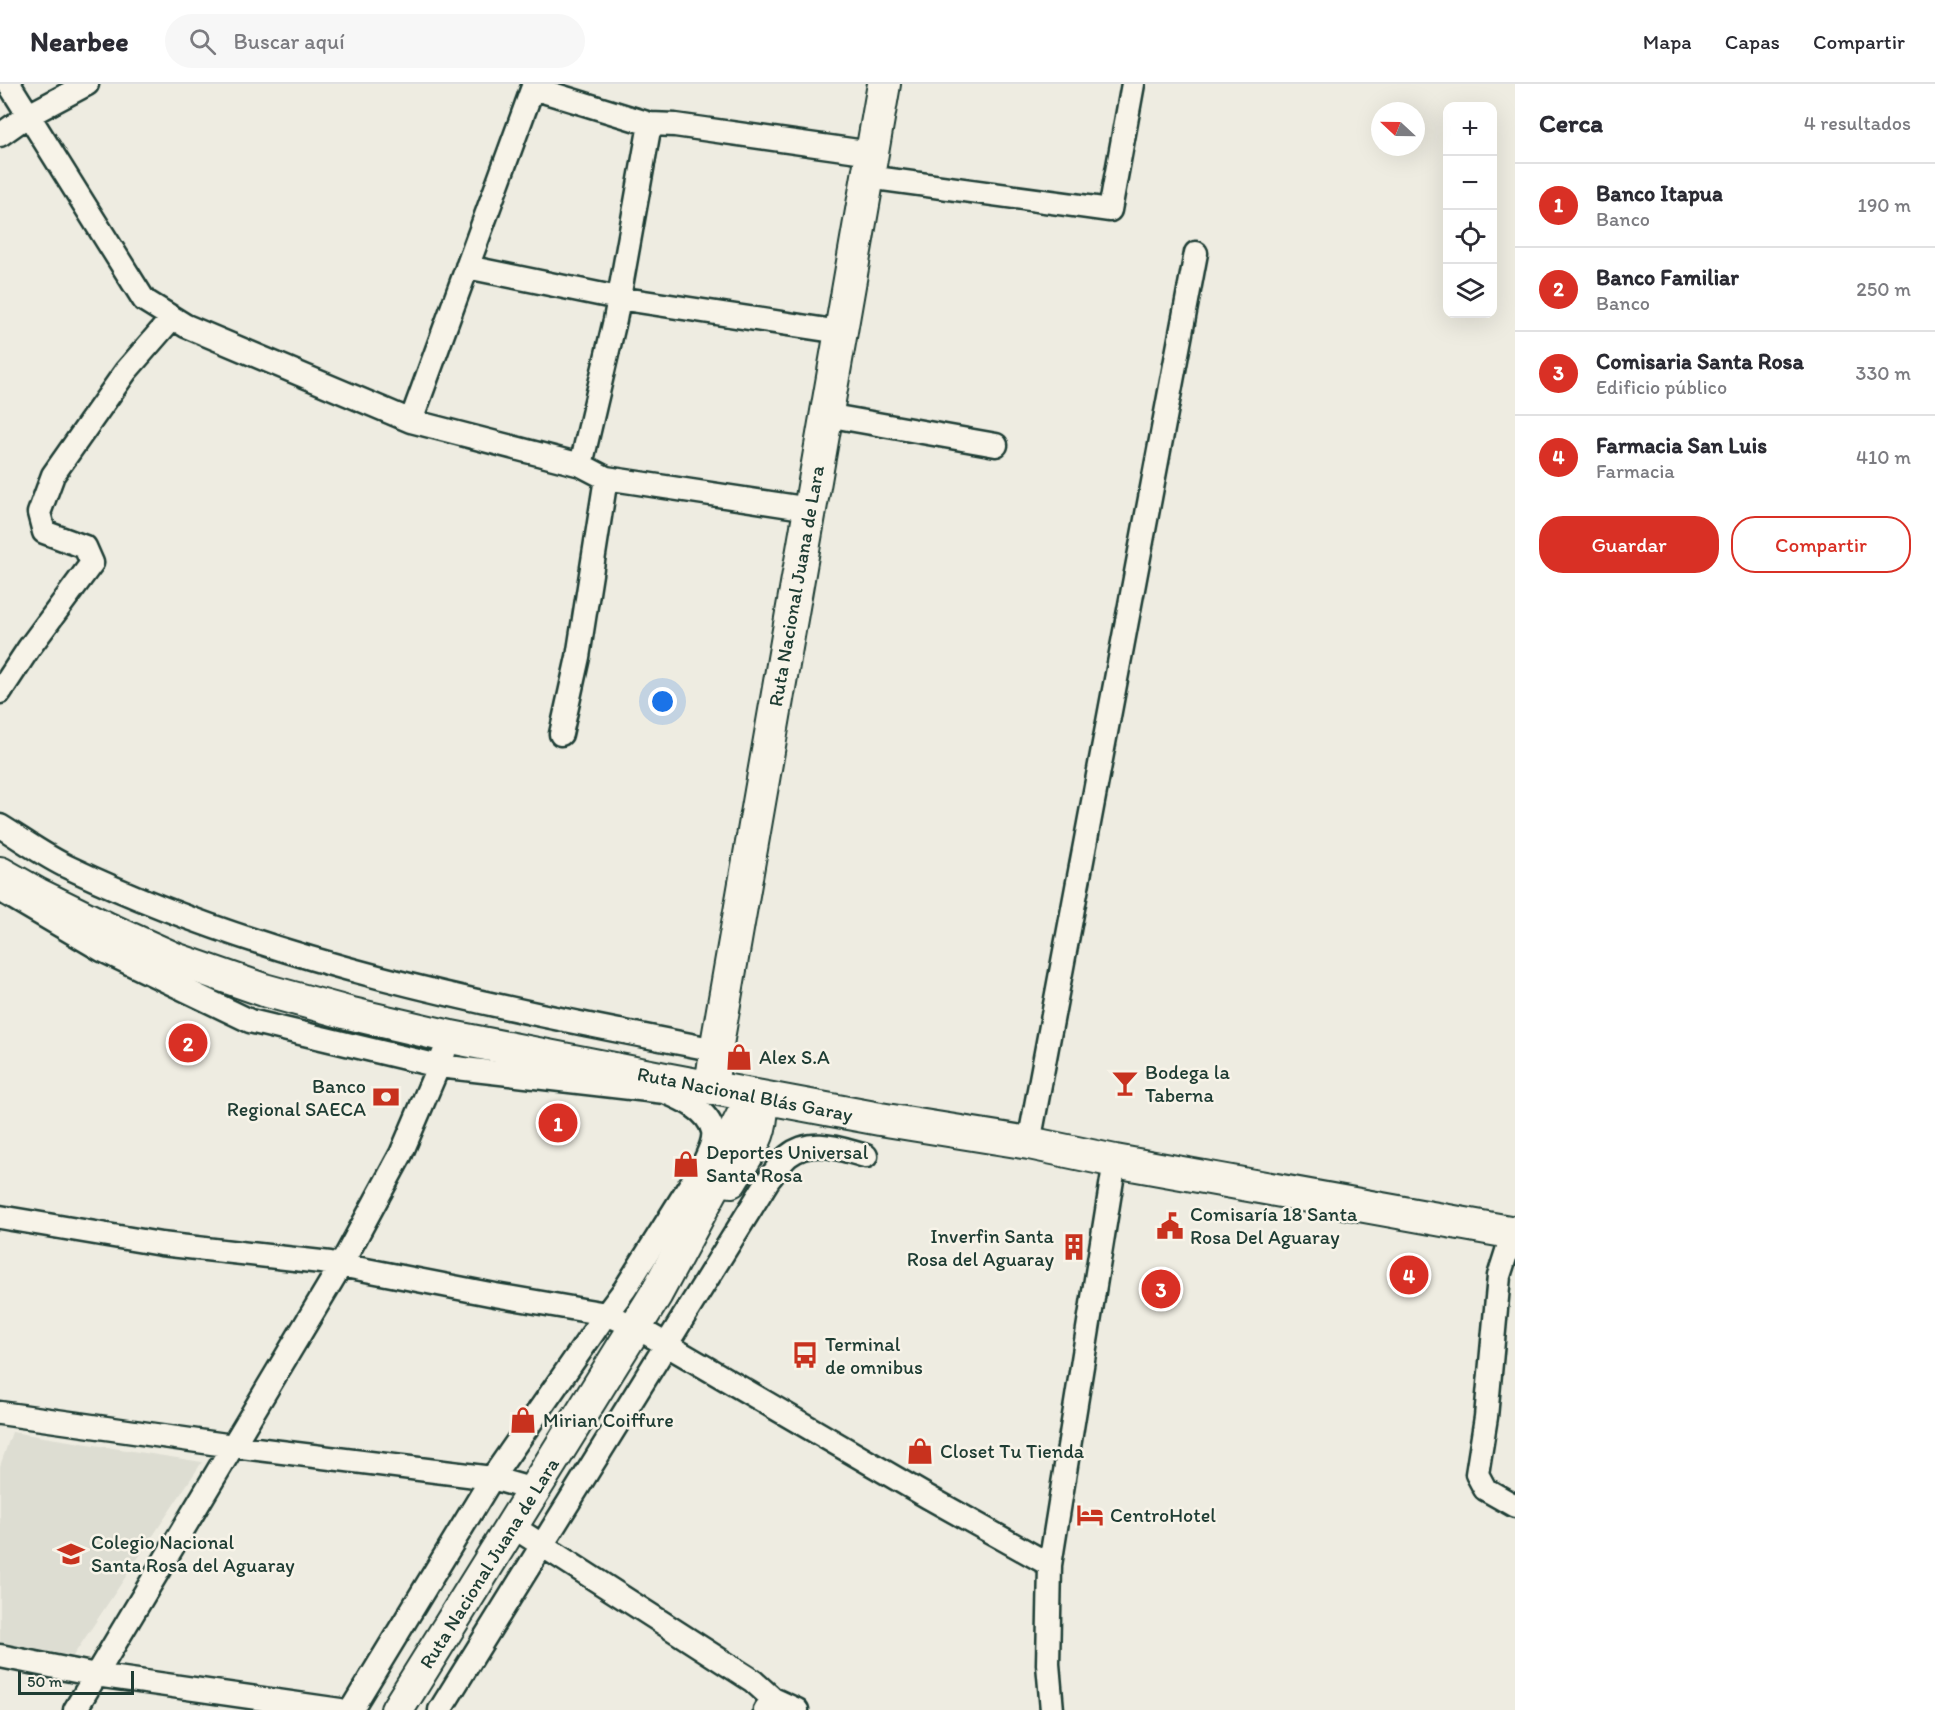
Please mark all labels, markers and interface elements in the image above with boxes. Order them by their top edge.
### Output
search box [165,14,585,68]
text: Nearbee [30,24,129,58]
icon: search [186,25,219,58]
text: Buscar aquí [234,28,345,55]
text: Mapa [1643,29,1692,54]
text: Capas [1725,29,1780,54]
text: Compartir [1813,29,1905,54]
north arrow [1371,102,1425,156]
map controls [1443,102,1497,318]
button: + [1443,102,1497,156]
text: Cerca [1539,107,1603,139]
text: 4 resultados [1804,111,1911,135]
button: − [1443,156,1497,210]
text: Banco Itapua [1596,180,1723,207]
text: 1 [1554,193,1563,217]
text: 190 m [1858,193,1911,217]
text: Banco [1596,207,1650,231]
button: locate [1443,210,1497,264]
button: layers [1443,264,1497,318]
text: Banco Familiar [1596,264,1739,291]
text: 2 [1553,277,1564,301]
text: 250 m [1856,277,1911,301]
text: Banco [1596,291,1650,315]
text: Comisaria Santa Rosa [1596,348,1804,375]
text: 3 [1553,361,1564,385]
text: 330 m [1856,361,1911,385]
text: Edificio público [1596,375,1727,399]
text: Farmacia San Luis [1596,432,1767,459]
text: 4 [1552,445,1565,469]
text: 410 m [1856,445,1911,469]
text: Farmacia [1596,459,1675,483]
street label: Ruta Nacional Juana de Lara [763,463,829,708]
button: Guardar [1539,516,1719,573]
button: Compartir [1731,516,1911,573]
your location [648,687,677,716]
pin: 2 [168,1020,207,1066]
shop icon: Alex S.A [724,1042,754,1072]
place label: Alex S.A [759,1045,830,1069]
place label: Bodega la Taberna [1145,1060,1230,1107]
street label: Ruta Nacional Blás Garay [635,1061,855,1127]
bar icon: Bodega la Taberna [1110,1068,1140,1098]
place label: Banco Regional SAECA [227,1074,366,1121]
bank icon: Banco Regional SAECA [371,1082,401,1112]
pin: 1 [538,1100,578,1146]
place label: Deportes Universal Santa Rosa [706,1140,869,1187]
shop icon: Deportes Universal Santa Rosa [671,1149,701,1179]
place label: Comisaría 18 Santa Rosa Del Aguaray [1190,1202,1358,1249]
public building icon: Comisaría 18 Santa Rosa Del Aguaray [1155,1211,1185,1241]
place label: Inverfin Santa Rosa del Aguaray [907,1224,1055,1271]
building icon: Inverfin Santa Rosa del Aguaray [1059,1232,1089,1262]
pin: 4 [1390,1252,1428,1298]
pin: 3 [1142,1266,1180,1312]
place label: Terminal de omnibus [825,1332,923,1379]
bus stop icon: Terminal de omnibus [790,1340,820,1370]
shop icon: Mirian Coiffure [508,1405,538,1435]
place label: Mirian Coiffure [543,1408,674,1432]
shop icon: Closet Tu Tienda [905,1436,935,1466]
place label: Closet Tu Tienda [940,1439,1085,1463]
street label: Ruta Nacional Juana de Lara [414,1452,564,1673]
hotel icon: CentroHotel [1075,1500,1105,1530]
place label: CentroHotel [1110,1503,1216,1527]
place label: Colegio Nacional Santa Rosa del Aguaray [91,1530,295,1577]
school or university icon: Colegio Nacional Santa Rosa del Aguaray [56,1539,86,1569]
scale bar [18,1668,134,1696]
text: 50 m [27,1672,62,1691]

